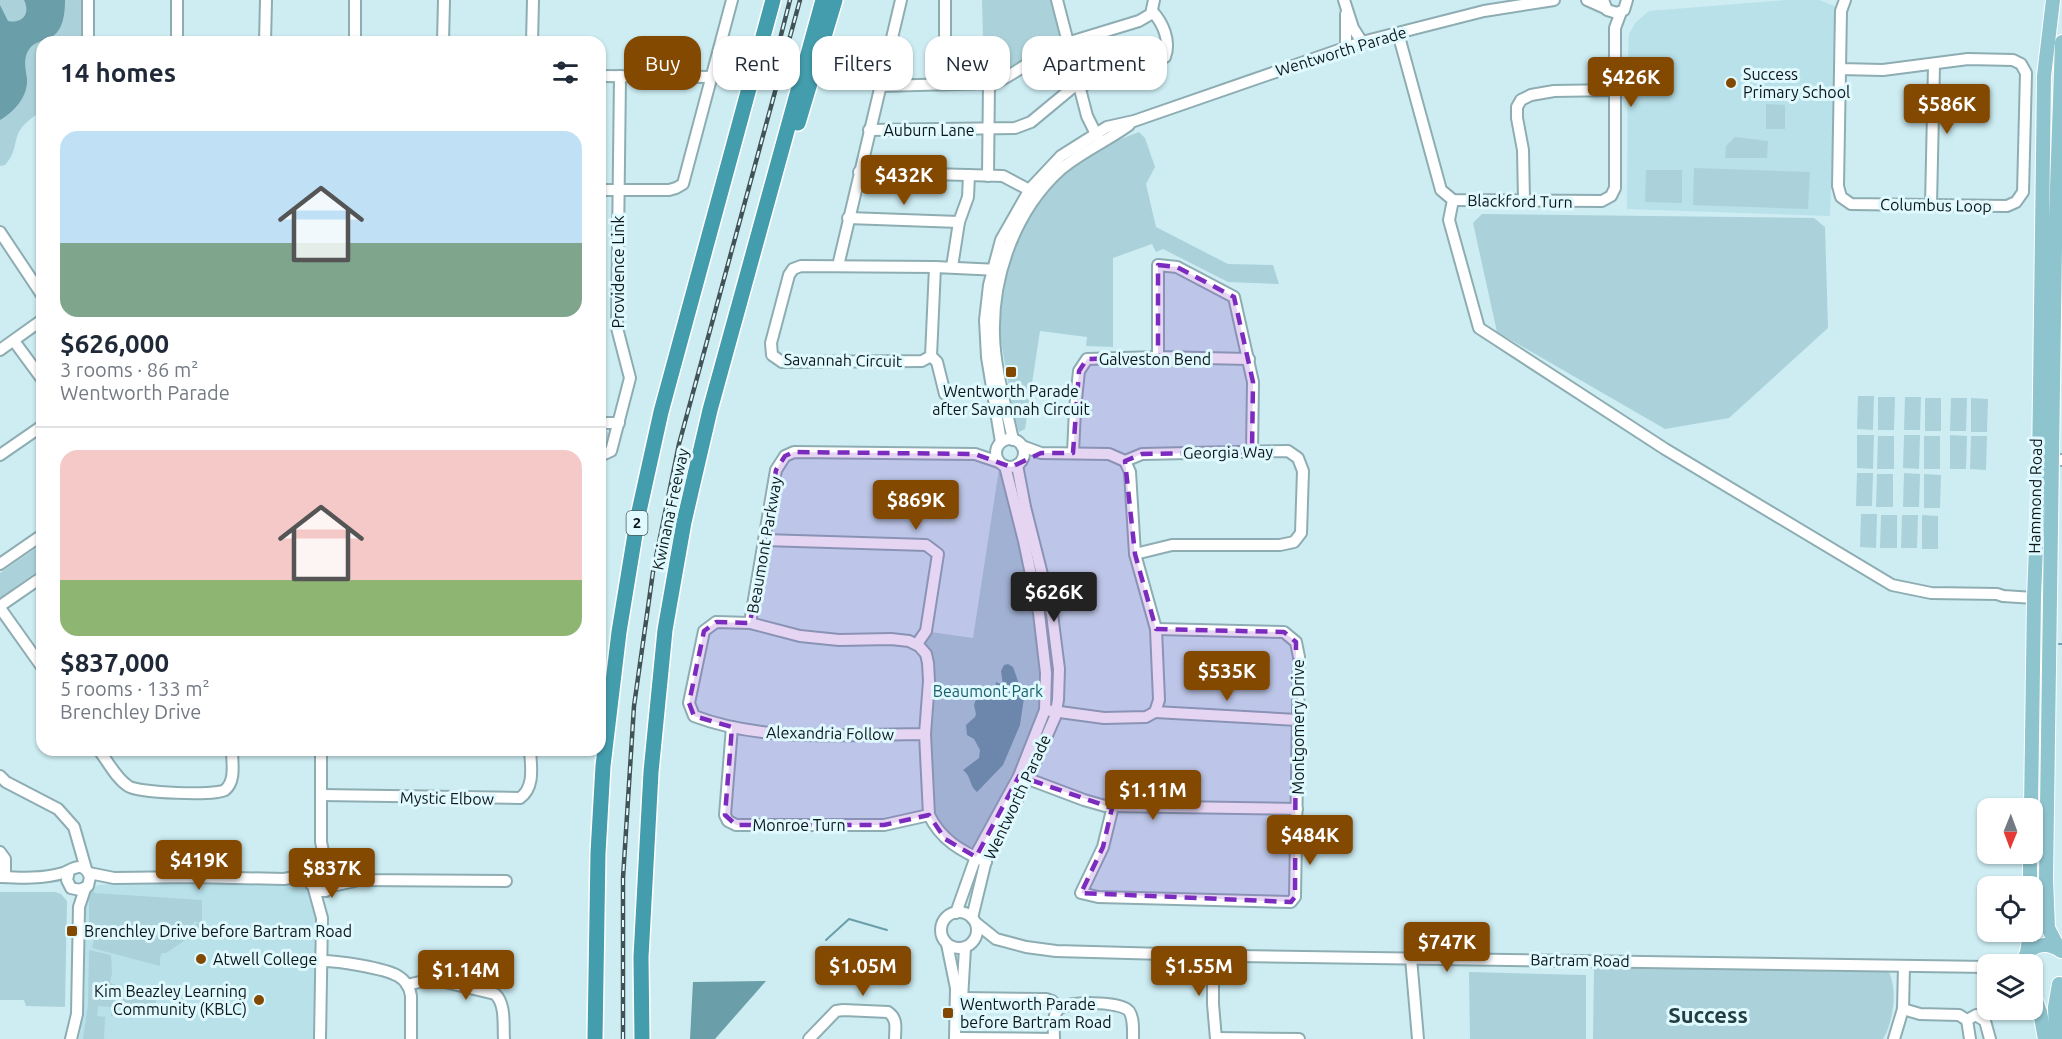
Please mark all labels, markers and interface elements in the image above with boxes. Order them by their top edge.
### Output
street label: Wentworth Parade [1273,23,1409,79]
chip: Buy [624,36,701,90]
chip: Rent [713,36,800,90]
chip: Filters [812,36,913,90]
chip: New [925,36,1010,90]
chip: Apartment [1022,36,1167,90]
icon: filters [549,56,582,89]
pin: $426K [1589,57,1673,108]
text: 14 homes [60,58,176,87]
text: $426K [1602,65,1660,88]
place label: Success Primary School [1743,65,1850,101]
marker: Success Primary School [1724,76,1738,90]
pin: $586K [1905,84,1989,135]
text: $586K [1918,92,1976,115]
street label: Auburn Lane [883,121,975,139]
pin: $432K [862,155,946,206]
text: $432K [875,163,933,186]
icon: home [267,170,375,278]
street label: Blackford Turn [1467,191,1573,211]
street label: Columbus Loop [1880,195,1992,215]
street label: Providence Link [609,215,627,329]
text: $626,000 [60,329,169,358]
street label: Savannah Circuit [784,350,903,370]
street label: Galveston Bend [1099,350,1211,368]
text: 3 rooms · 86 m² [60,358,198,381]
marker: Wentworth Parade after Savannah Circuit [1004,365,1018,379]
text: Wentworth Parade [60,381,230,404]
place label: Wentworth Parade after Savannah Circuit [932,382,1090,418]
street label: Hammond Road [2025,438,2045,554]
street label: Georgia Way [1183,442,1274,462]
street label: Kwinana Freeway [648,446,692,572]
street label: Beaumont Parkway [743,475,785,615]
pin: $869K [874,480,958,531]
text: $869K [887,488,945,511]
icon: home [267,489,375,597]
road number: 2 [626,511,648,535]
pin: $626K [1012,572,1096,623]
text: $626K [1025,580,1083,603]
text: $837,000 [60,648,169,677]
pin: $535K [1185,651,1269,702]
text: $535K [1198,659,1256,682]
street label: Montgomery Drive [1289,659,1307,795]
text: 5 rooms · 133 m² [60,677,210,700]
park label: Beaumont Park [933,682,1043,700]
text: Brenchley Drive [60,700,201,723]
street label: Alexandria Follow [766,723,895,743]
street label: Wentworth Parade [980,732,1054,862]
pin: $1.11M [1104,770,1202,821]
text: $1.11M [1119,778,1187,801]
street label: Mystic Elbow [400,788,495,808]
north arrow [1977,798,2043,864]
map controls [1977,798,2043,1020]
pin: $484K [1268,815,1352,866]
street label: Monroe Turn [752,816,846,834]
text: $484K [1281,823,1339,846]
pin: $419K [157,840,241,891]
text: $419K [170,848,228,871]
pin: $837K [290,848,374,899]
text: $837K [303,856,361,879]
button: locate [1977,876,2043,942]
place label: Brenchley Drive before Bartram Road [84,922,352,940]
pin: $747K [1405,922,1489,973]
marker: Brenchley Drive before Bartram Road [65,924,79,938]
text: $747K [1418,930,1476,953]
pin: $1.05M [814,946,912,997]
pin: $1.55M [1150,946,1248,997]
place label: Atwell College [213,950,317,968]
pin: $1.14M [417,950,515,1001]
street label: Bartram Road [1530,950,1630,970]
marker: Atwell College [194,952,208,966]
text: $1.05M [829,954,897,977]
text: $1.55M [1165,954,1233,977]
button: layers [1977,954,2043,1020]
text: $1.14M [432,958,500,981]
place label: Kim Beazley Learning Community (KBLC) [94,982,247,1019]
marker: Kim Beazley Learning Community (KBLC) [252,993,266,1007]
place label: Wentworth Parade before Bartram Road [960,995,1112,1031]
district label: Success [1668,1002,1748,1027]
marker: Wentworth Parade before Bartram Road [941,1006,955,1020]

